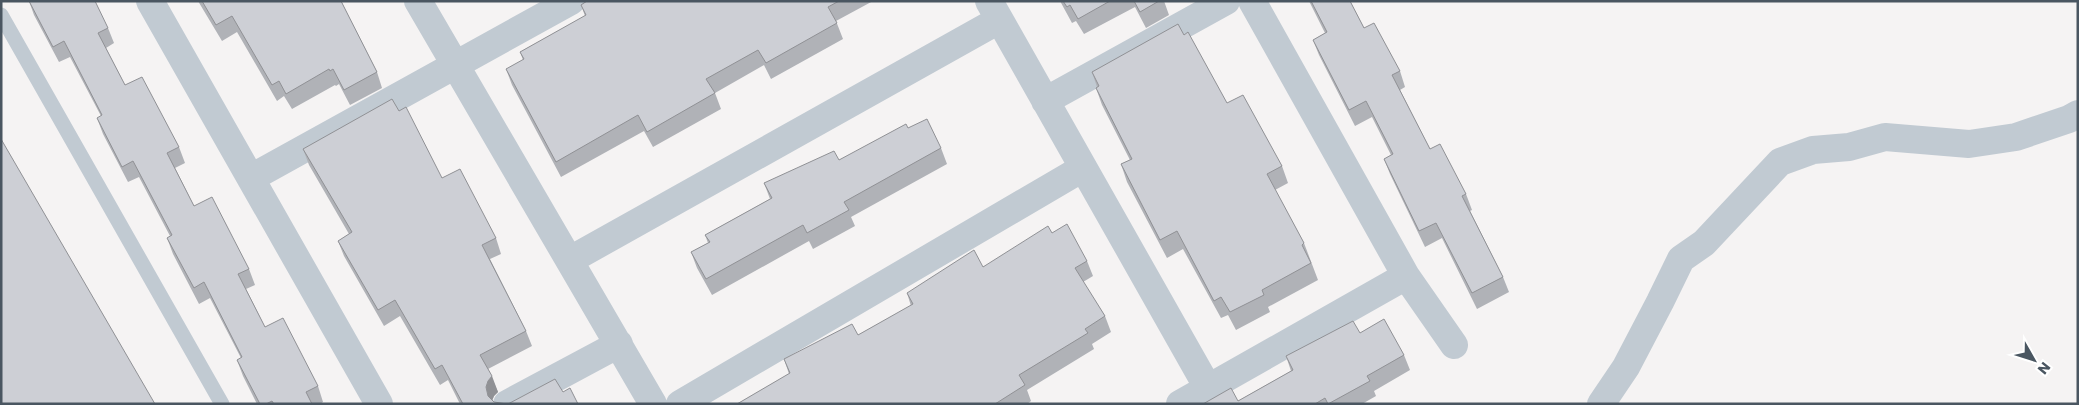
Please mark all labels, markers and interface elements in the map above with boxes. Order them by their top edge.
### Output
north arrow [2009,335,2059,385]
text: N [2033,358,2055,379]

